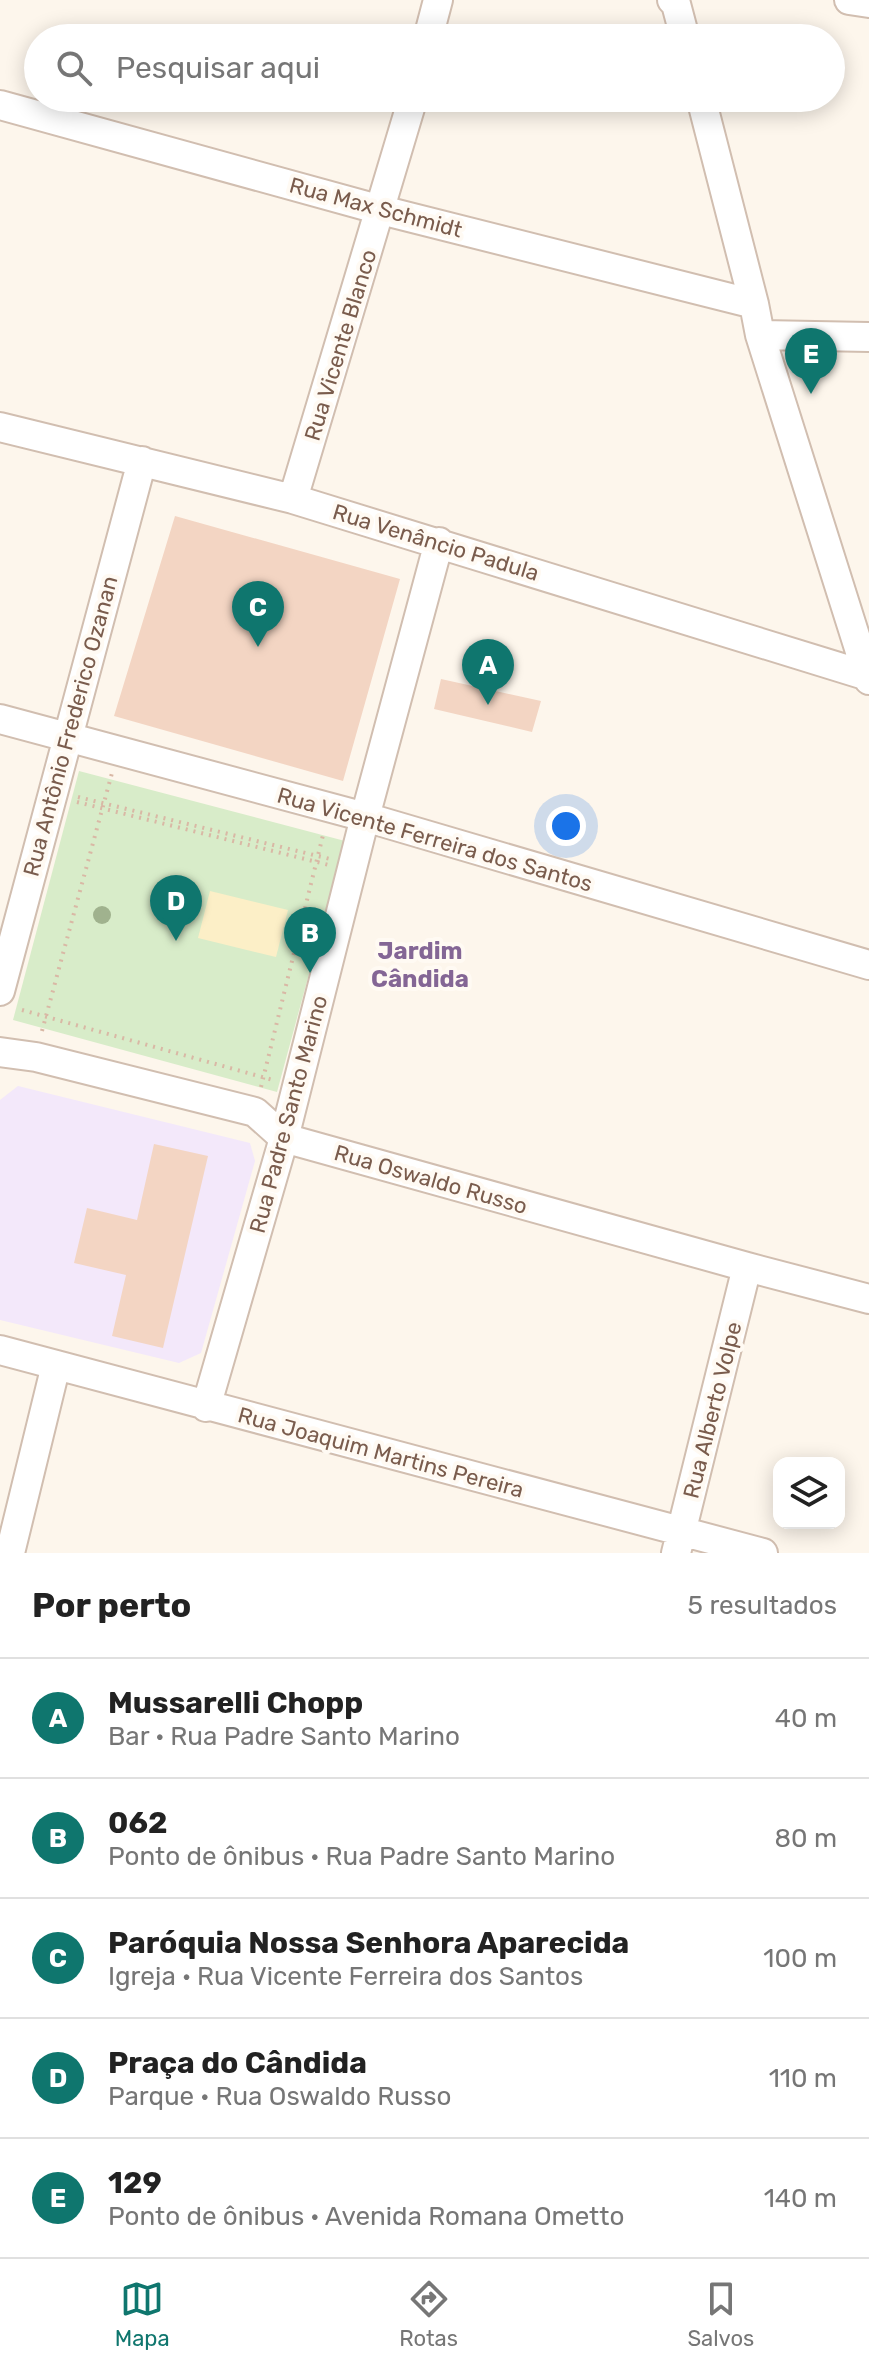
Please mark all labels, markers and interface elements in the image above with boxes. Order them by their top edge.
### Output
search box [24,24,845,112]
icon: search [52,46,96,90]
text: Pesquisar aqui [116,50,320,86]
street label: Rua Max Schmidt [286,171,466,244]
street label: Rua Vicente Blanco [299,246,382,444]
pin: E [785,328,837,394]
street label: Rua Venâncio Padula [329,498,542,587]
street label: Rua Antônio Frederico Ozanan [17,573,124,879]
pin: C [232,581,284,647]
pin: A [462,639,514,705]
street label: Rua Vicente Ferreira dos Santos [274,781,596,897]
your location [546,806,586,846]
pin: D [150,875,202,941]
pin: B [284,907,336,973]
district label: Jardim Cândida [371,937,469,993]
street label: Rua Padre Santo Marino [244,992,333,1236]
street label: Rua Oswaldo Russo [331,1139,531,1220]
street label: Rua Alberto Volpe [677,1319,747,1501]
street label: Rua Joaquim Martins Pereira [235,1401,527,1504]
map controls [773,1457,845,1529]
button: layers [773,1457,845,1529]
text: Por perto [32,1585,191,1626]
text: 5 resultados [688,1590,837,1621]
text: Mussarelli Chopp [108,1685,363,1721]
text: A [49,1703,67,1734]
text: 40 m [775,1703,837,1734]
text: Bar · Rua Padre Santo Marino [108,1721,460,1752]
text: 062 [108,1805,167,1841]
text: B [49,1823,67,1854]
text: 80 m [774,1823,837,1854]
text: Ponto de ônibus · Rua Padre Santo Marino [108,1841,615,1872]
text: Paróquia Nossa Senhora Aparecida [108,1925,629,1961]
text: C [49,1943,67,1974]
text: 100 m [763,1943,837,1974]
text: Igreja · Rua Vicente Ferreira dos Santos [108,1961,583,1992]
text: Praça do Cândida [108,2045,367,2081]
text: D [49,2063,67,2094]
text: 110 m [769,2063,837,2094]
text: Parque · Rua Oswaldo Russo [108,2081,451,2112]
text: 129 [108,2165,162,2201]
text: E [50,2183,66,2214]
text: 140 m [764,2183,837,2214]
text: Ponto de ônibus · Avenida Romana Ometto [108,2201,624,2232]
tab: Mapa [115,2277,170,2352]
tab: Rotas [399,2277,458,2352]
tab: Salvos [687,2277,754,2352]

